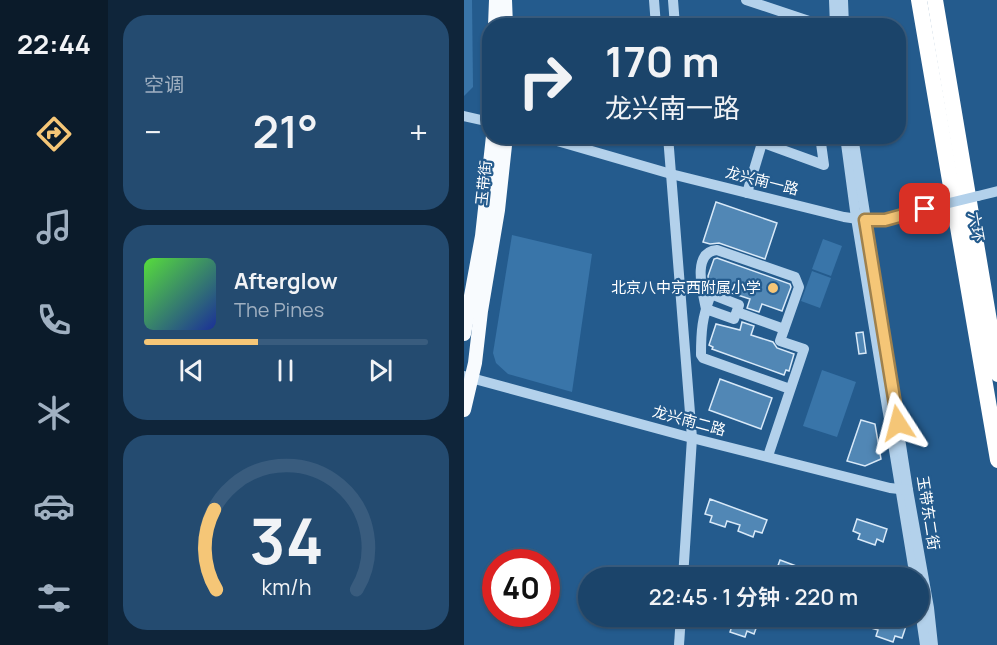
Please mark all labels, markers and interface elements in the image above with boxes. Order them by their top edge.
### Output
text: 22:44 [17,25,91,62]
text: 170 m [605,32,720,90]
icon: right [506,42,584,120]
text: 空调 [144,71,184,98]
text: 龙兴南一路 [605,89,740,126]
text: 21° [253,100,318,162]
text: − [144,109,162,154]
text: + [409,109,428,154]
icon: directions [33,113,75,155]
street label: 玉带街 [471,159,496,206]
street label: 龙兴南一路 [723,161,801,200]
pin [899,183,950,234]
icon: arrive [908,192,941,225]
icon: music [33,206,75,248]
street label: 六环 [964,210,989,244]
text: Afterglow [234,266,338,296]
place label: 北京八中京西附属小学 [611,277,761,298]
marker: 北京八中京西附属小学 [766,281,780,295]
text: The Pines [234,296,324,323]
icon: phone [33,299,75,341]
icon: previous [175,354,208,387]
icon: pause [269,354,302,387]
icon: next [364,354,397,387]
position arrow [866,391,930,455]
icon: climate [33,392,75,434]
street label: 龙兴南二路 [650,401,728,440]
street label: 玉带东二街 [912,474,945,552]
icon: car [33,485,75,527]
text: 34 [249,497,323,583]
speed limit sign: 40 [482,549,560,627]
text: km/h [261,572,311,601]
icon: filters [33,577,75,619]
text: 22:45 · 1 分钟 · 220 m [649,582,858,612]

